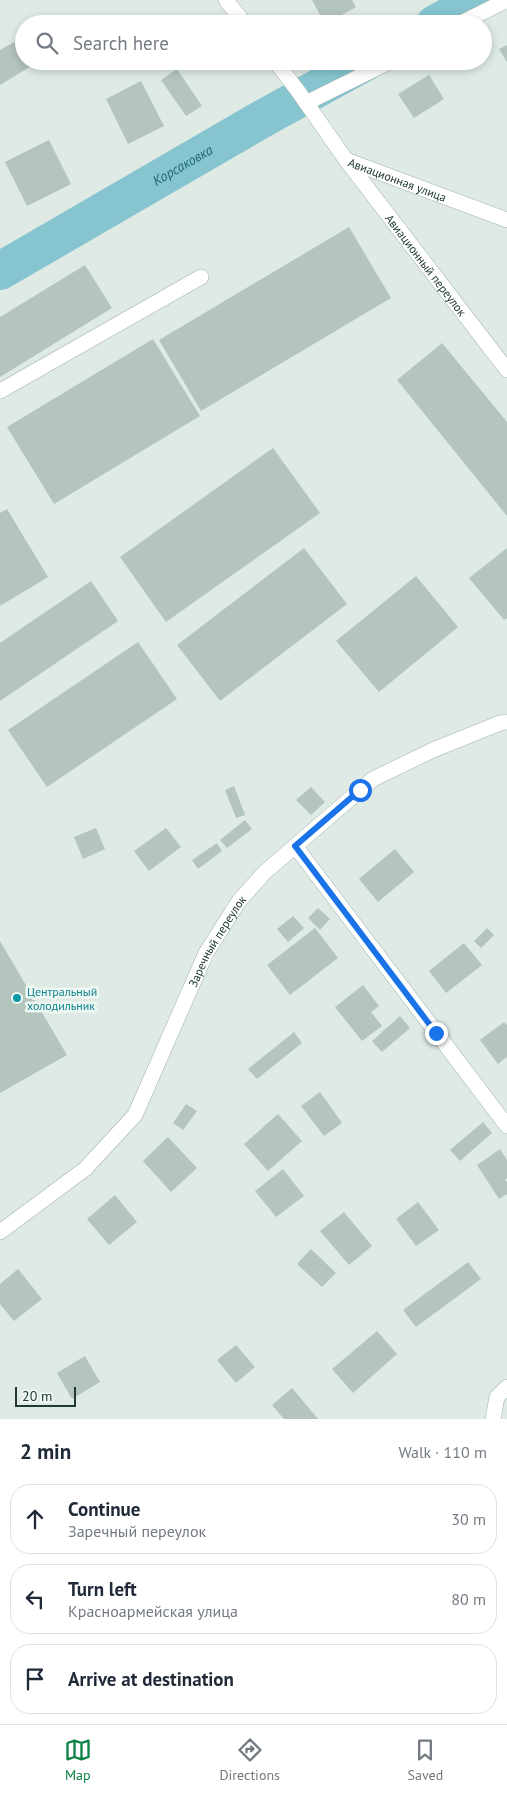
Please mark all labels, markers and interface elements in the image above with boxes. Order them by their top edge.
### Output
search box [15,15,492,70]
icon: search [33,29,61,57]
text: Search here [73,31,169,55]
water label: Корсаковка [149,141,216,190]
street label: Авиационная улица [346,154,449,204]
street label: Авиационный переулок [383,211,470,319]
route start [349,779,372,802]
street label: Заречный переулок [185,891,249,989]
place label: Центральный холодильник [27,984,97,1013]
marker: Центральный холодильник [11,992,23,1004]
route end [425,1022,448,1045]
scale bar [15,1384,76,1407]
text: 20 m [22,1387,52,1405]
text: 2 min [20,1438,71,1465]
text: Walk · 110 m [398,1442,487,1462]
text: Continue [68,1497,140,1521]
icon: ahead [21,1505,49,1533]
text: 30 m [451,1509,486,1529]
text: Заречный переулок [68,1521,206,1541]
text: Turn left [68,1577,137,1601]
icon: left [21,1585,49,1613]
text: 80 m [451,1589,486,1609]
text: Красноармейская улица [68,1601,238,1621]
icon: arrive [21,1665,49,1693]
text: Arrive at destination [68,1667,234,1691]
tab: Map [64,1736,92,1784]
tab: Directions [219,1736,280,1784]
tab: Saved [408,1736,443,1784]

